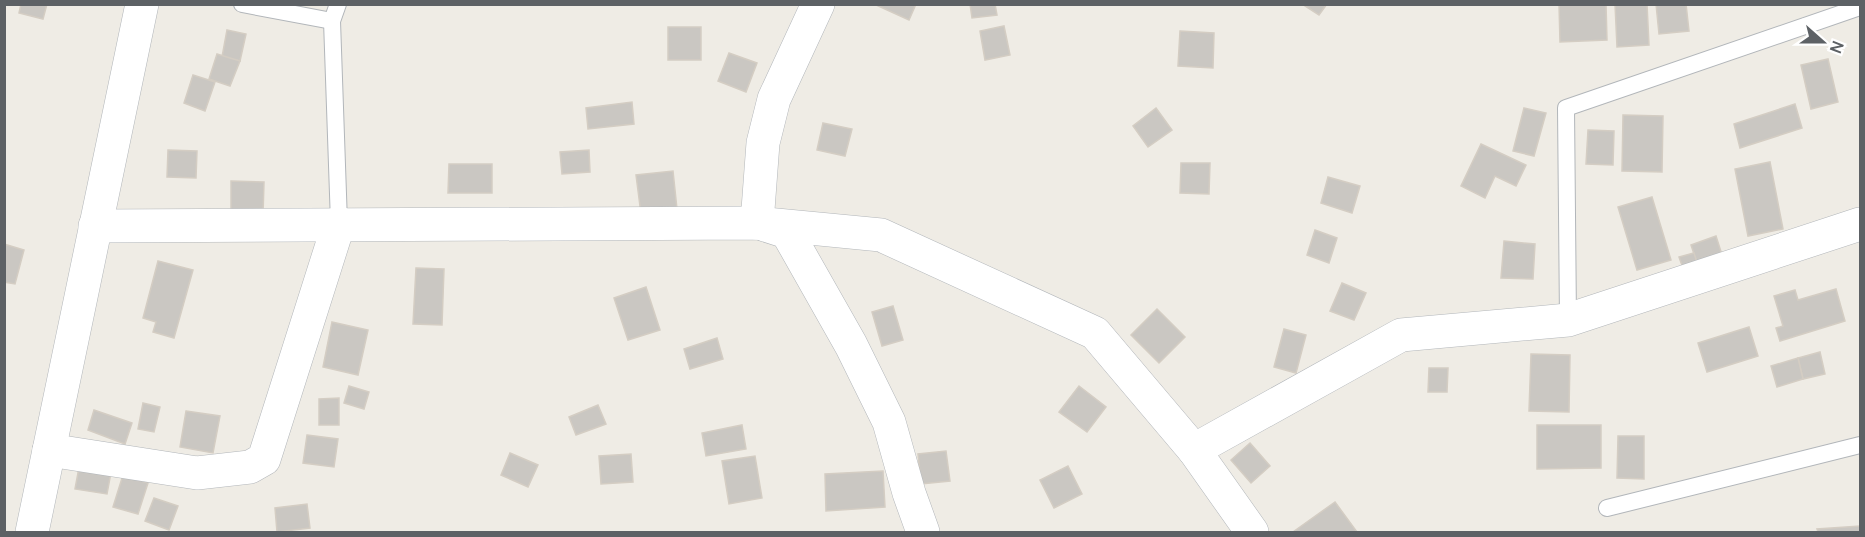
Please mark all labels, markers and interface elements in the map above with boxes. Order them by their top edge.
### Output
north arrow [1793,12,1853,72]
text: N [1825,38,1849,57]

